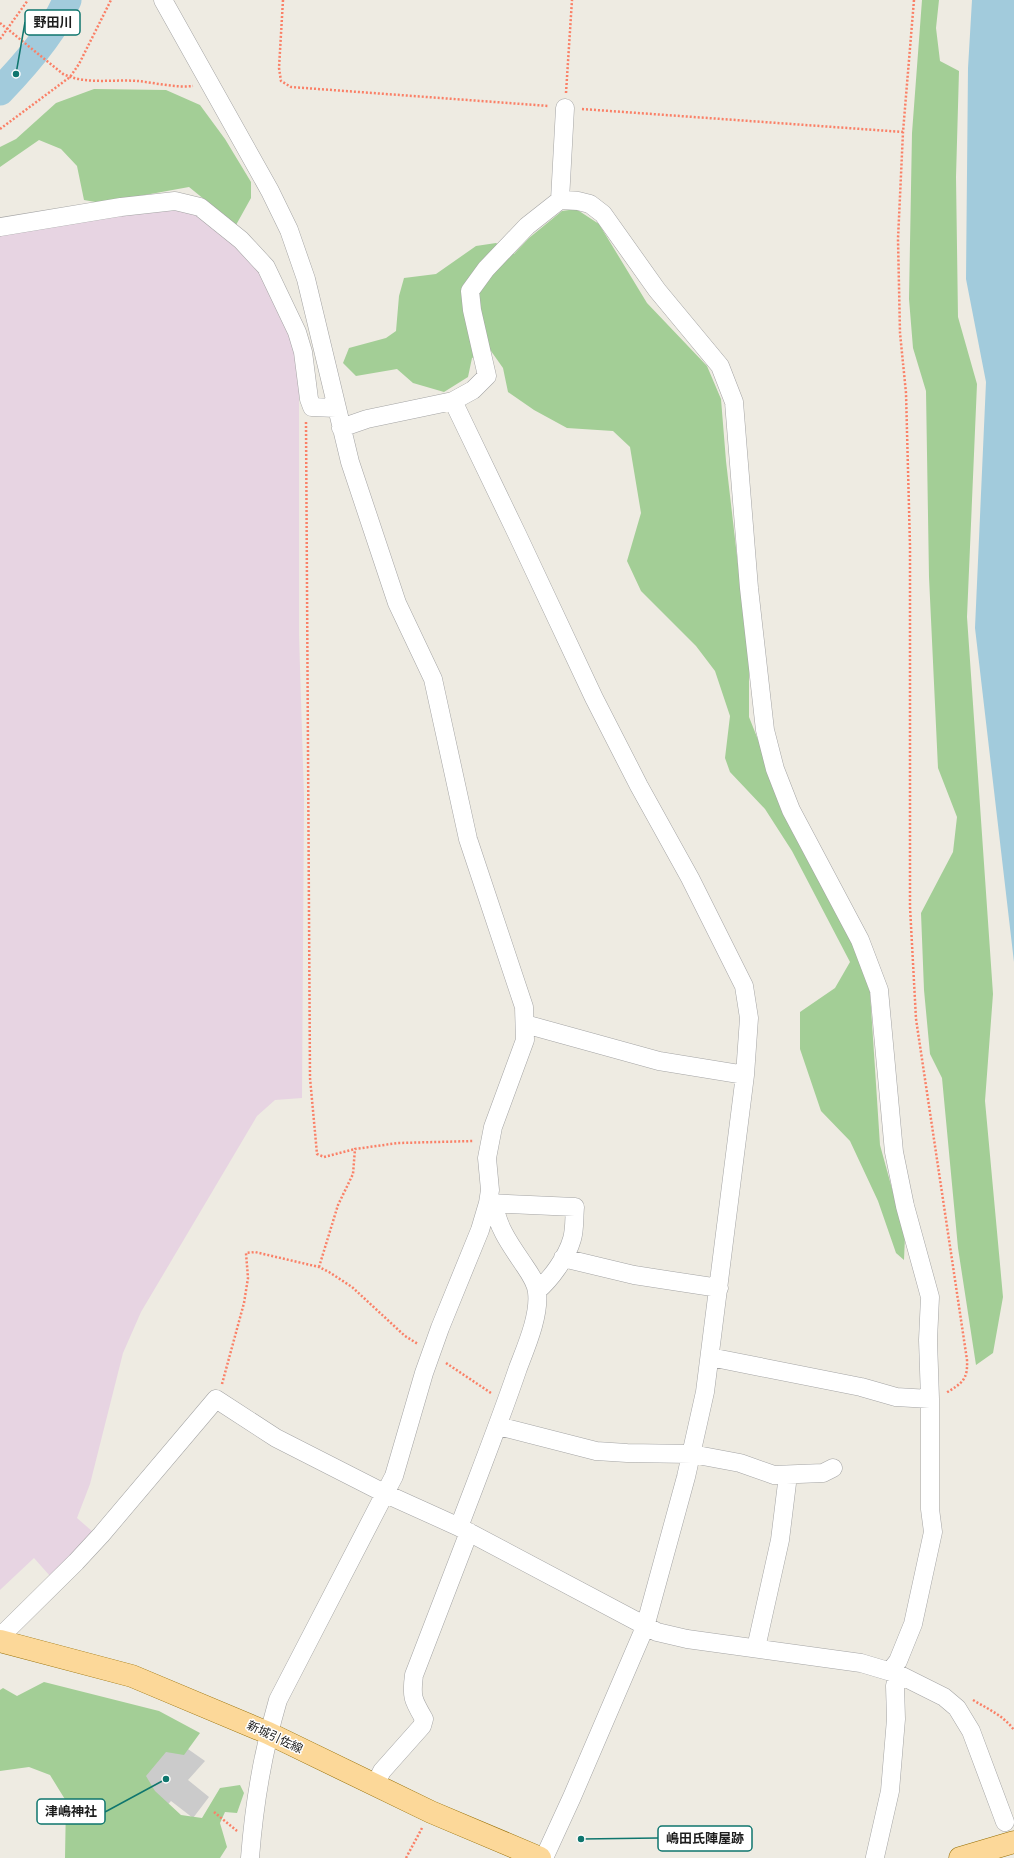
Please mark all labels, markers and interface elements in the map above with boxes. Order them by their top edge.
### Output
callout: 野田川 [25,10,80,35]
text: 野田川 [33,15,73,30]
street label: 新城引佐線 [245,1718,305,1756]
callout: 津嶋神社 [37,1799,105,1824]
text: 津嶋神社 [45,1804,97,1819]
callout: 嶋田氏陣屋跡 [658,1826,752,1851]
text: 嶋田氏陣屋跡 [666,1831,744,1846]

